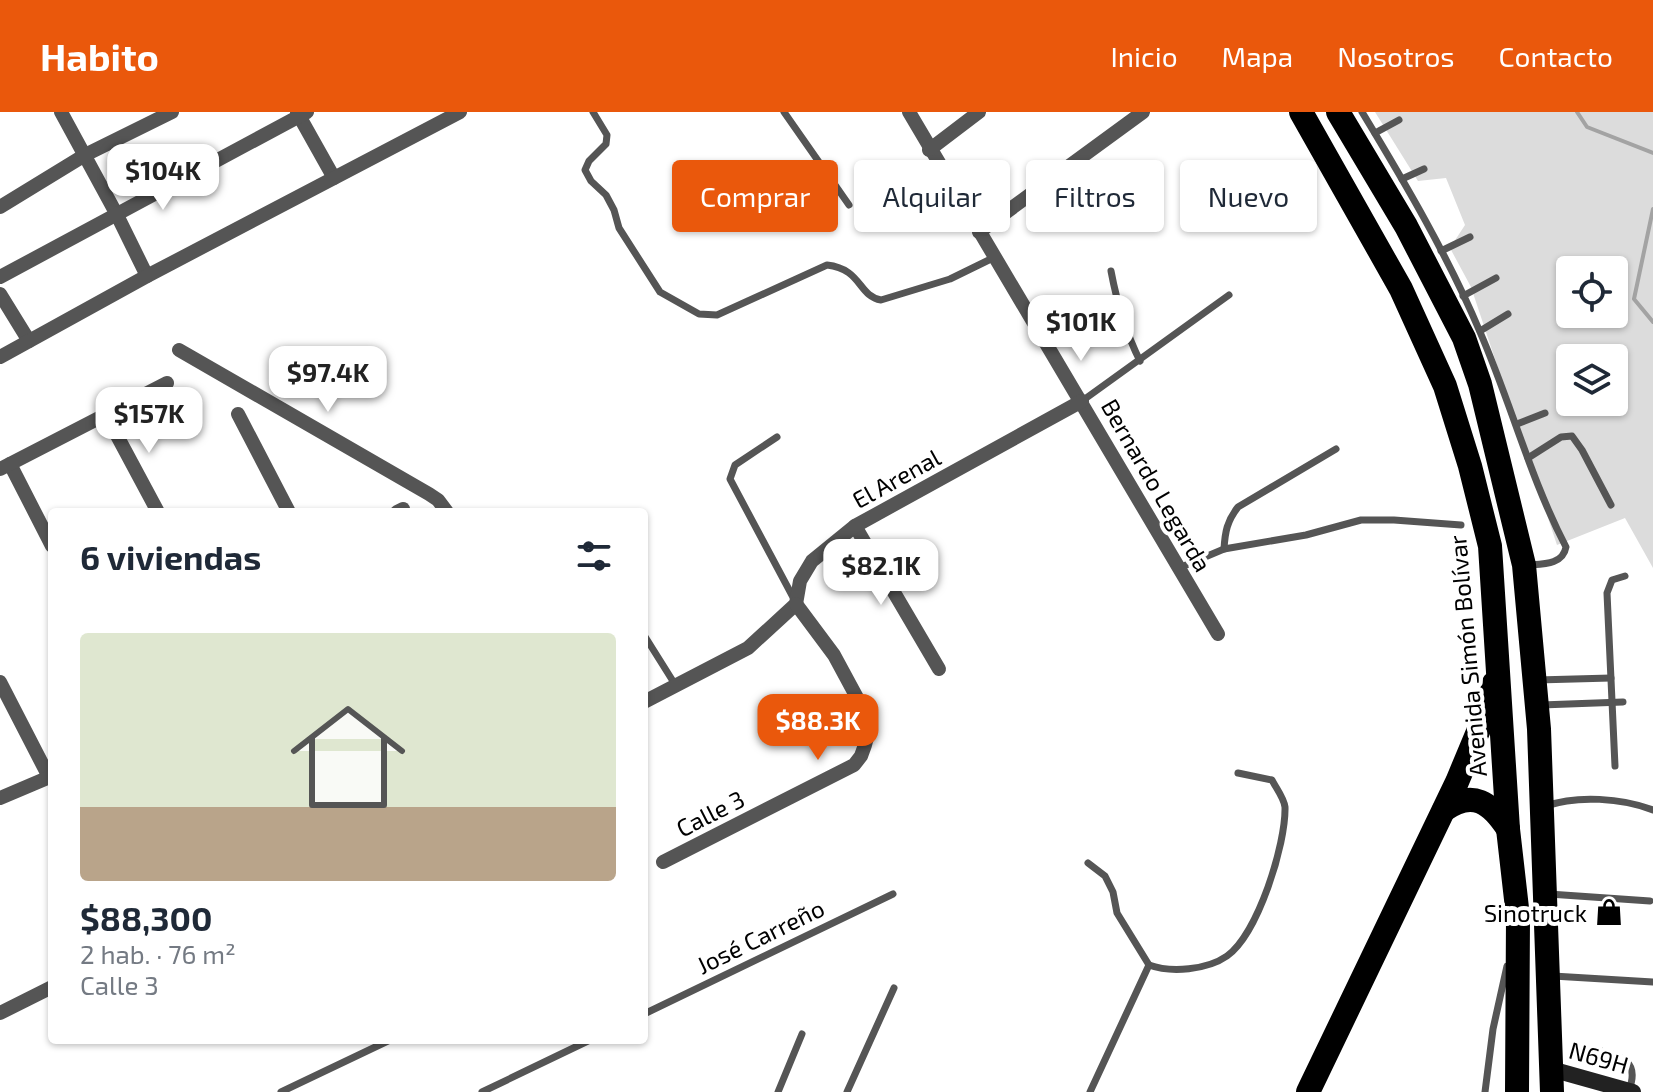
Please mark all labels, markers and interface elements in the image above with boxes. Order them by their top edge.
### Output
text: Habito [40,33,159,79]
text: Inicio [1111,39,1178,73]
text: Mapa [1222,39,1293,73]
text: Nosotros [1337,39,1455,73]
text: Contacto [1499,39,1613,73]
pin: $104K [107,144,219,212]
text: $104K [125,154,201,185]
chip: Comprar [672,160,838,232]
chip: Alquilar [854,160,1010,232]
chip: Filtros [1026,160,1164,232]
chip: Nuevo [1180,160,1317,232]
map controls [1556,256,1628,416]
button: locate [1556,256,1628,328]
pin: $101K [1025,295,1137,363]
text: $101K [1046,305,1116,336]
button: layers [1556,344,1628,416]
pin: $97.4K [263,346,393,414]
text: $97.4K [287,356,369,387]
pin: $157K [93,387,205,455]
street label: Bernardo Legarda [1096,393,1218,577]
text: $157K [114,397,184,428]
street label: El Arenal [847,442,945,514]
icon: filters [572,534,616,578]
street label: Avenida Simón Bolívar [1442,534,1492,778]
text: 6 viviendas [80,536,261,577]
pin: $82.1K [816,539,946,607]
text: $82.1K [841,549,921,580]
icon: home [276,685,420,829]
pin: $88.3K [753,694,883,762]
text: $88.3K [775,704,861,735]
street label: Calle 3 [671,784,749,842]
street label: José Carreño [691,893,829,979]
text: $88,300 [80,897,213,938]
shop icon: Sinotruck [1594,897,1624,927]
place label: Sinotruck [1484,898,1587,927]
text: 2 hab. · 76 m² [80,938,236,969]
text: Calle 3 [80,969,159,1000]
street label: N69H [1566,1035,1632,1079]

